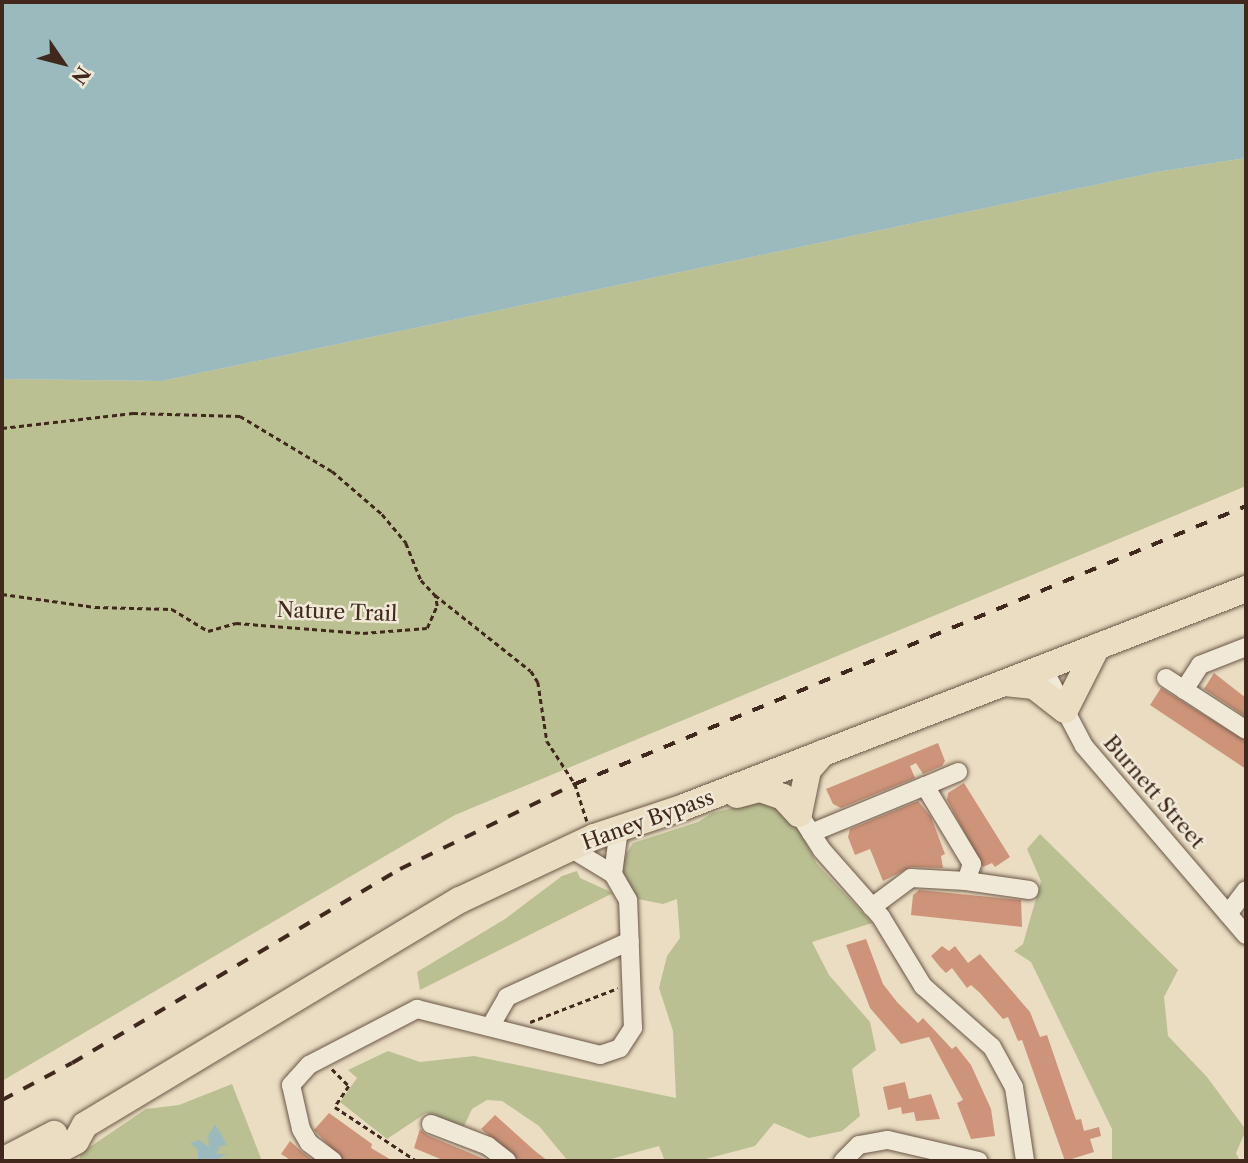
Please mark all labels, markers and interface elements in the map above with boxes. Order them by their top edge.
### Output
north arrow [28,28,98,98]
text: N [66,62,95,89]
street label: Nature Trail [276,597,398,627]
street label: Burnett Street [1098,730,1210,854]
street label: Haney Bypass [578,784,718,856]

